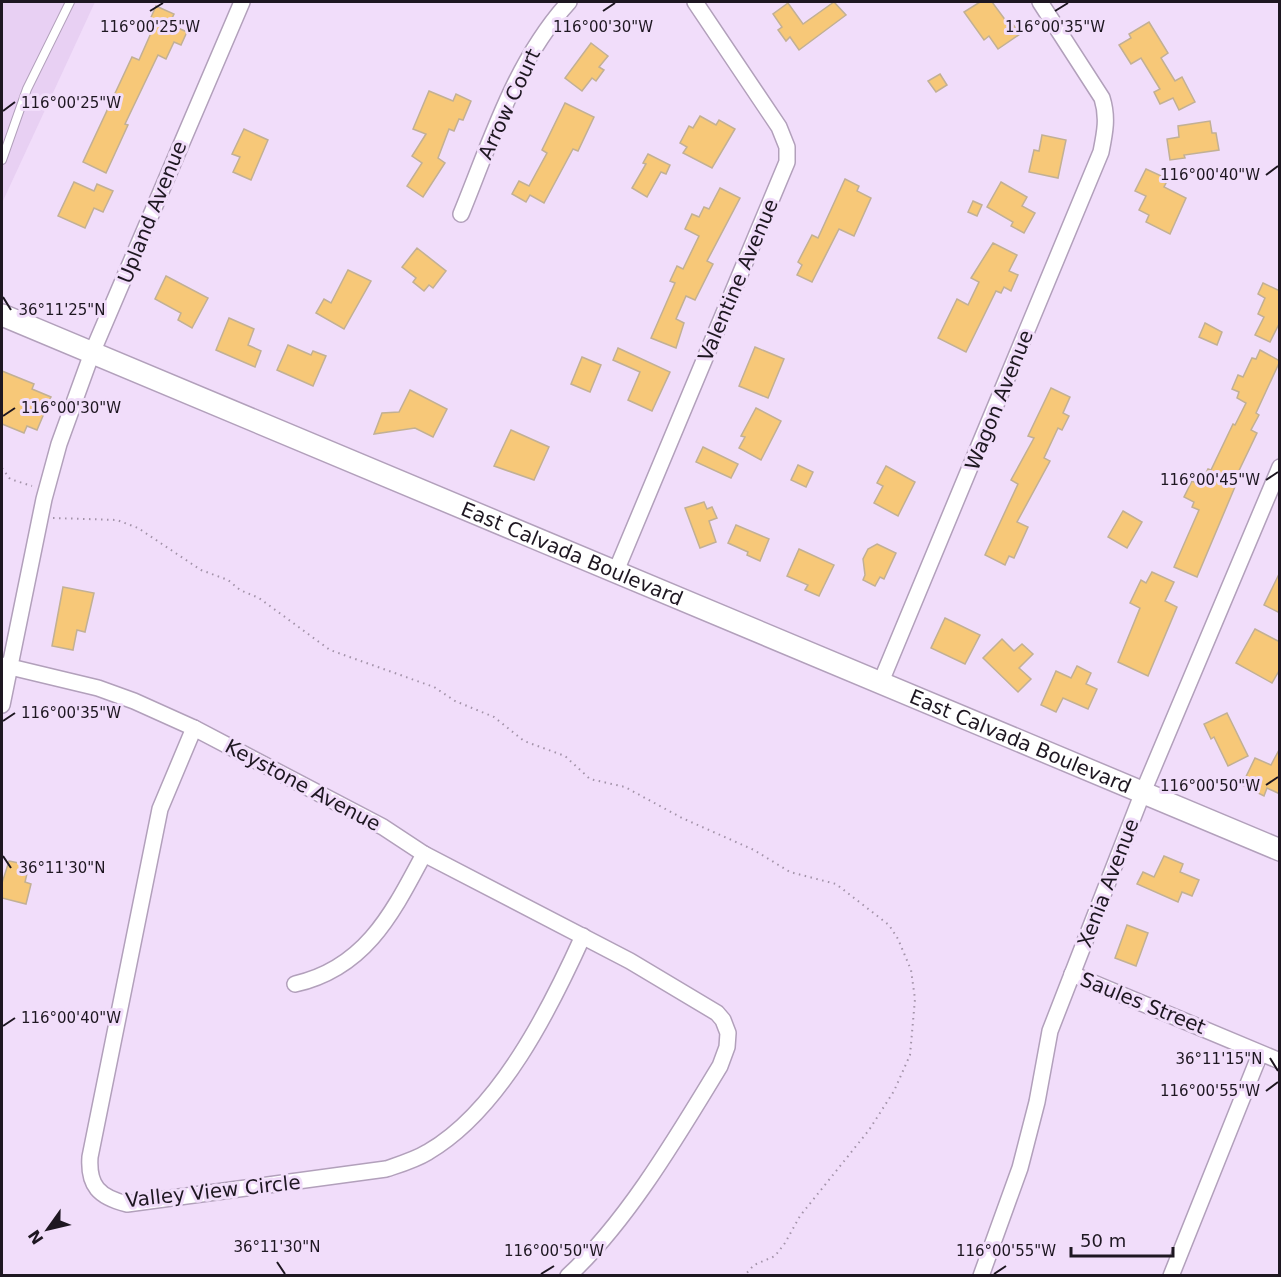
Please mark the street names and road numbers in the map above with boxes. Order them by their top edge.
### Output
street label: Arrow Court [473,45,545,163]
street label: Upland Avenue [113,137,191,287]
street label: Valentine Avenue [693,195,783,365]
street label: Wagon Avenue [960,326,1038,474]
street label: East Calvada Boulevard [458,497,686,611]
street label: East Calvada Boulevard [906,684,1135,798]
street label: Keystone Avenue [221,734,385,836]
street label: Xenia Avenue [1072,815,1144,951]
street label: Saules Street [1077,967,1209,1039]
street label: Valley View Circle [124,1170,302,1212]

